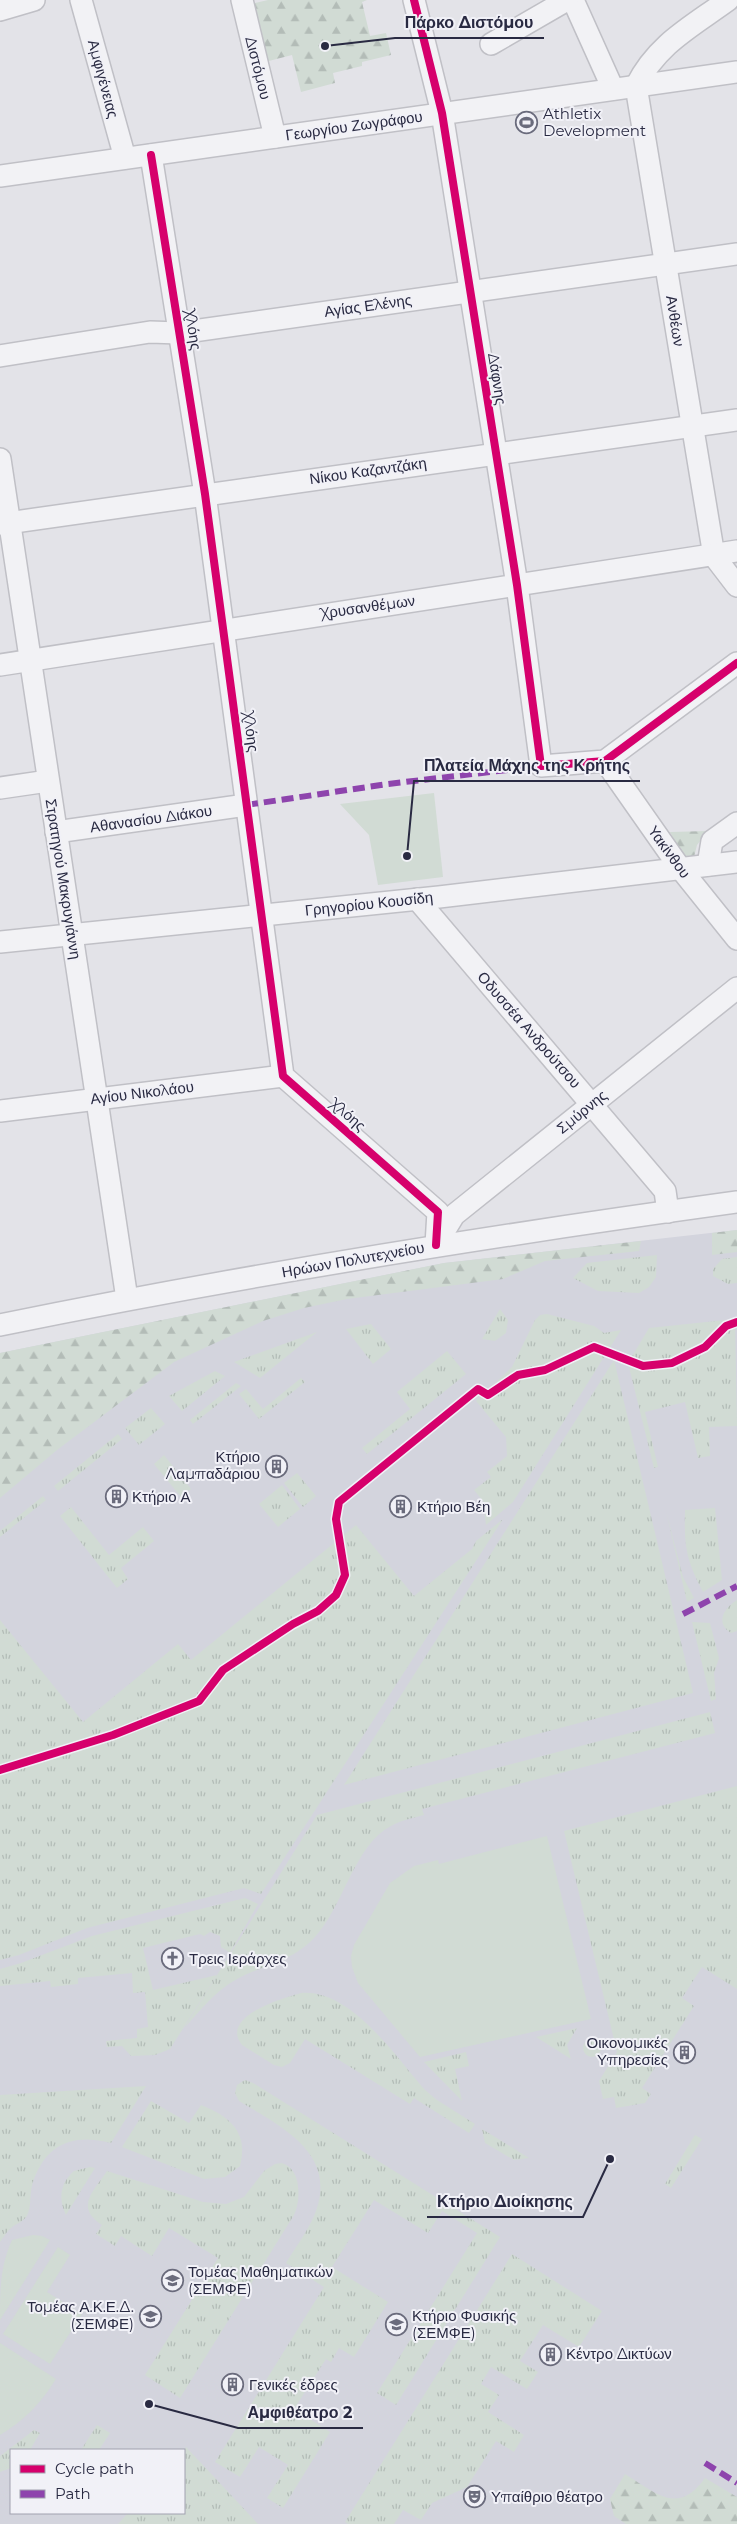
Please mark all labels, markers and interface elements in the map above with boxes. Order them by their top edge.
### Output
callout: Πάρκο Διστόμου [395,7,544,38]
text: Πάρκο Διστόμου [405,13,533,32]
street label: Διστόμου [241,34,275,101]
street label: Αμφιγένειας [84,37,123,120]
place label: Athletix Development [543,104,646,140]
street label: Γεωργίου Ζωγράφου [284,106,424,145]
sports icon: Athletix Development [515,111,539,135]
street label: Αγίας Ελένης [323,290,413,321]
street label: Ανθέων [662,294,689,348]
street label: Χλόης [181,306,206,351]
street label: Δάφνης [484,352,511,406]
street label: Νίκου Καζαντζάκη [308,453,428,488]
street label: Χρυσανθέμων [318,590,416,623]
street label: Χλόης [239,709,263,753]
callout: Πλατεία Μάχης της Κρήτης [414,750,640,781]
text: Πλατεία Μάχης της Κρήτης [424,756,630,775]
street label: Στρατηγού Μακρυγιάννη [41,797,86,961]
street label: Αθανασίου Διάκου [89,801,213,836]
street label: Υακίνθου [644,822,695,882]
street label: Γρηγορίου Κουσίδη [304,887,434,920]
street label: Οδυσσέα Ανδρούτσου [474,968,585,1092]
street label: Αγίου Νικολάου [89,1077,195,1108]
street label: Σμύρνης [553,1086,611,1138]
street label: Χλόης [325,1093,370,1135]
street label: Ηρώων Πολυτεχνείου [280,1238,426,1281]
place label: Κτήριο Λαμπαδάριου [166,1447,260,1483]
building icon: Κτήριο Λαμπαδάριου [264,1454,288,1478]
building icon: Κτήριο Α [104,1485,128,1509]
place label: Κτήριο Α [132,1487,190,1506]
building icon: Κτήριο Βέη [389,1495,413,1519]
place label: Κτήριο Βέη [417,1497,490,1516]
church icon: Τρεις Ιεράρχες [161,1947,185,1971]
place label: Τρεις Ιεράρχες [189,1949,286,1968]
place label: Οικονομικές Υπηρεσίες [587,2033,668,2069]
building icon: Οικονομικές Υπηρεσίες [672,2040,696,2064]
callout: Κτήριο Διοίκησης [427,2186,583,2217]
text: Κτήριο Διοίκησης [437,2192,573,2211]
place label: Τομέας Μαθηματικών (ΣΕΜΦΕ) [188,2262,333,2298]
school or university icon: Τομέας Μαθηματικών (ΣΕΜΦΕ) [160,2269,184,2293]
place label: Τομέας Α.Κ.Ε.Δ. (ΣΕΜΦΕ) [27,2297,134,2333]
school or university icon: Τομέας Α.Κ.Ε.Δ. (ΣΕΜΦΕ) [138,2304,162,2328]
place label: Κτήριο Φυσικής (ΣΕΜΦΕ) [412,2306,516,2342]
school or university icon: Κτήριο Φυσικής (ΣΕΜΦΕ) [384,2313,408,2337]
building icon: Κέντρο Δικτύων [538,2342,562,2366]
place label: Κέντρο Δικτύων [566,2344,672,2363]
building icon: Γενικές έδρες [221,2373,245,2397]
place label: Γενικές έδρες [249,2375,338,2394]
callout: Αμφιθέατρο 2 [238,2397,363,2428]
text: Αμφιθέατρο 2 [248,2403,352,2422]
legend [10,2449,185,2514]
text: Cycle path [55,2459,134,2478]
text: Path [55,2484,91,2503]
theatre icon: Υπαίθριο θέατρο [463,2485,487,2509]
place label: Υπαίθριο θέατρο [491,2487,603,2506]

